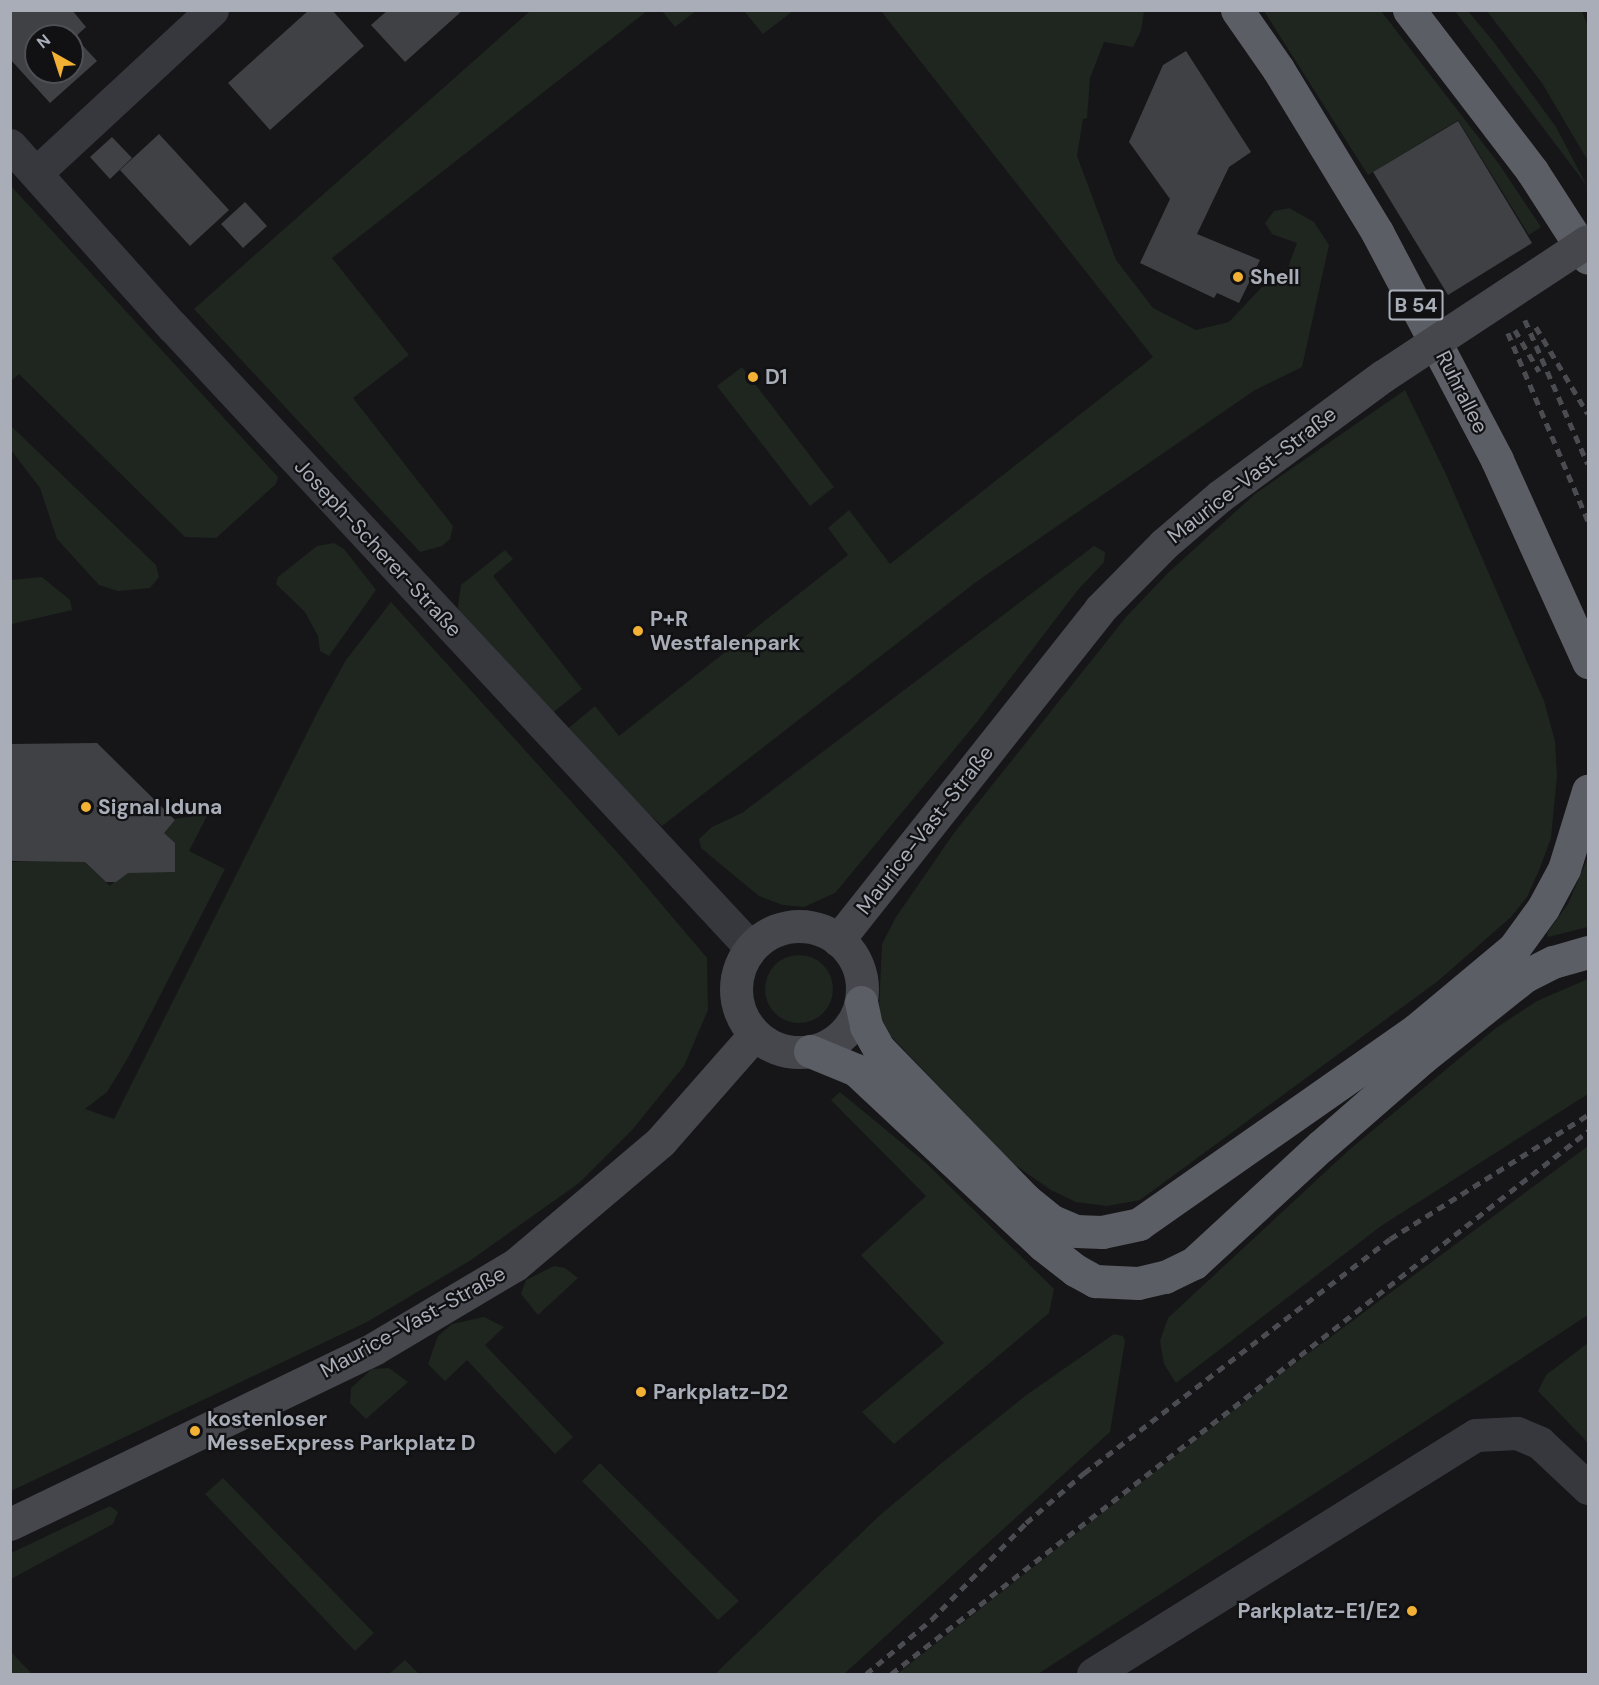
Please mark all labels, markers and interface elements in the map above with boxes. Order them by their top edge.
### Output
north arrow [24,24,84,84]
text: N [32,29,55,53]
place label: Shell [1250,264,1300,290]
marker: Shell [1231,270,1245,284]
road number: B 54 [1388,288,1444,322]
street label: Ruhrallee [1431,347,1493,437]
place label: D1 [765,364,787,390]
marker: D1 [746,370,760,384]
street label: Maurice-Vast-Straße [1162,401,1342,549]
street label: Joseph-Scherer-Straße [289,454,467,642]
place label: P+R Westfalenpark [650,606,801,656]
marker: P+R Westfalenpark [631,624,645,638]
street label: Maurice-Vast-Straße [851,740,999,920]
place label: Signal Iduna [98,794,222,820]
marker: Signal Iduna [79,800,93,814]
street label: Maurice-Vast-Straße [316,1261,510,1383]
place label: Parkplatz-D2 [653,1379,788,1405]
marker: Parkplatz-D2 [634,1385,648,1399]
place label: kostenloser MesseExpress Parkplatz D [207,1406,476,1456]
marker: kostenloser MesseExpress Parkplatz D [188,1424,202,1438]
place label: Parkplatz-E1/E2 [1238,1598,1400,1624]
marker: Parkplatz-E1/E2 [1405,1604,1419,1618]

